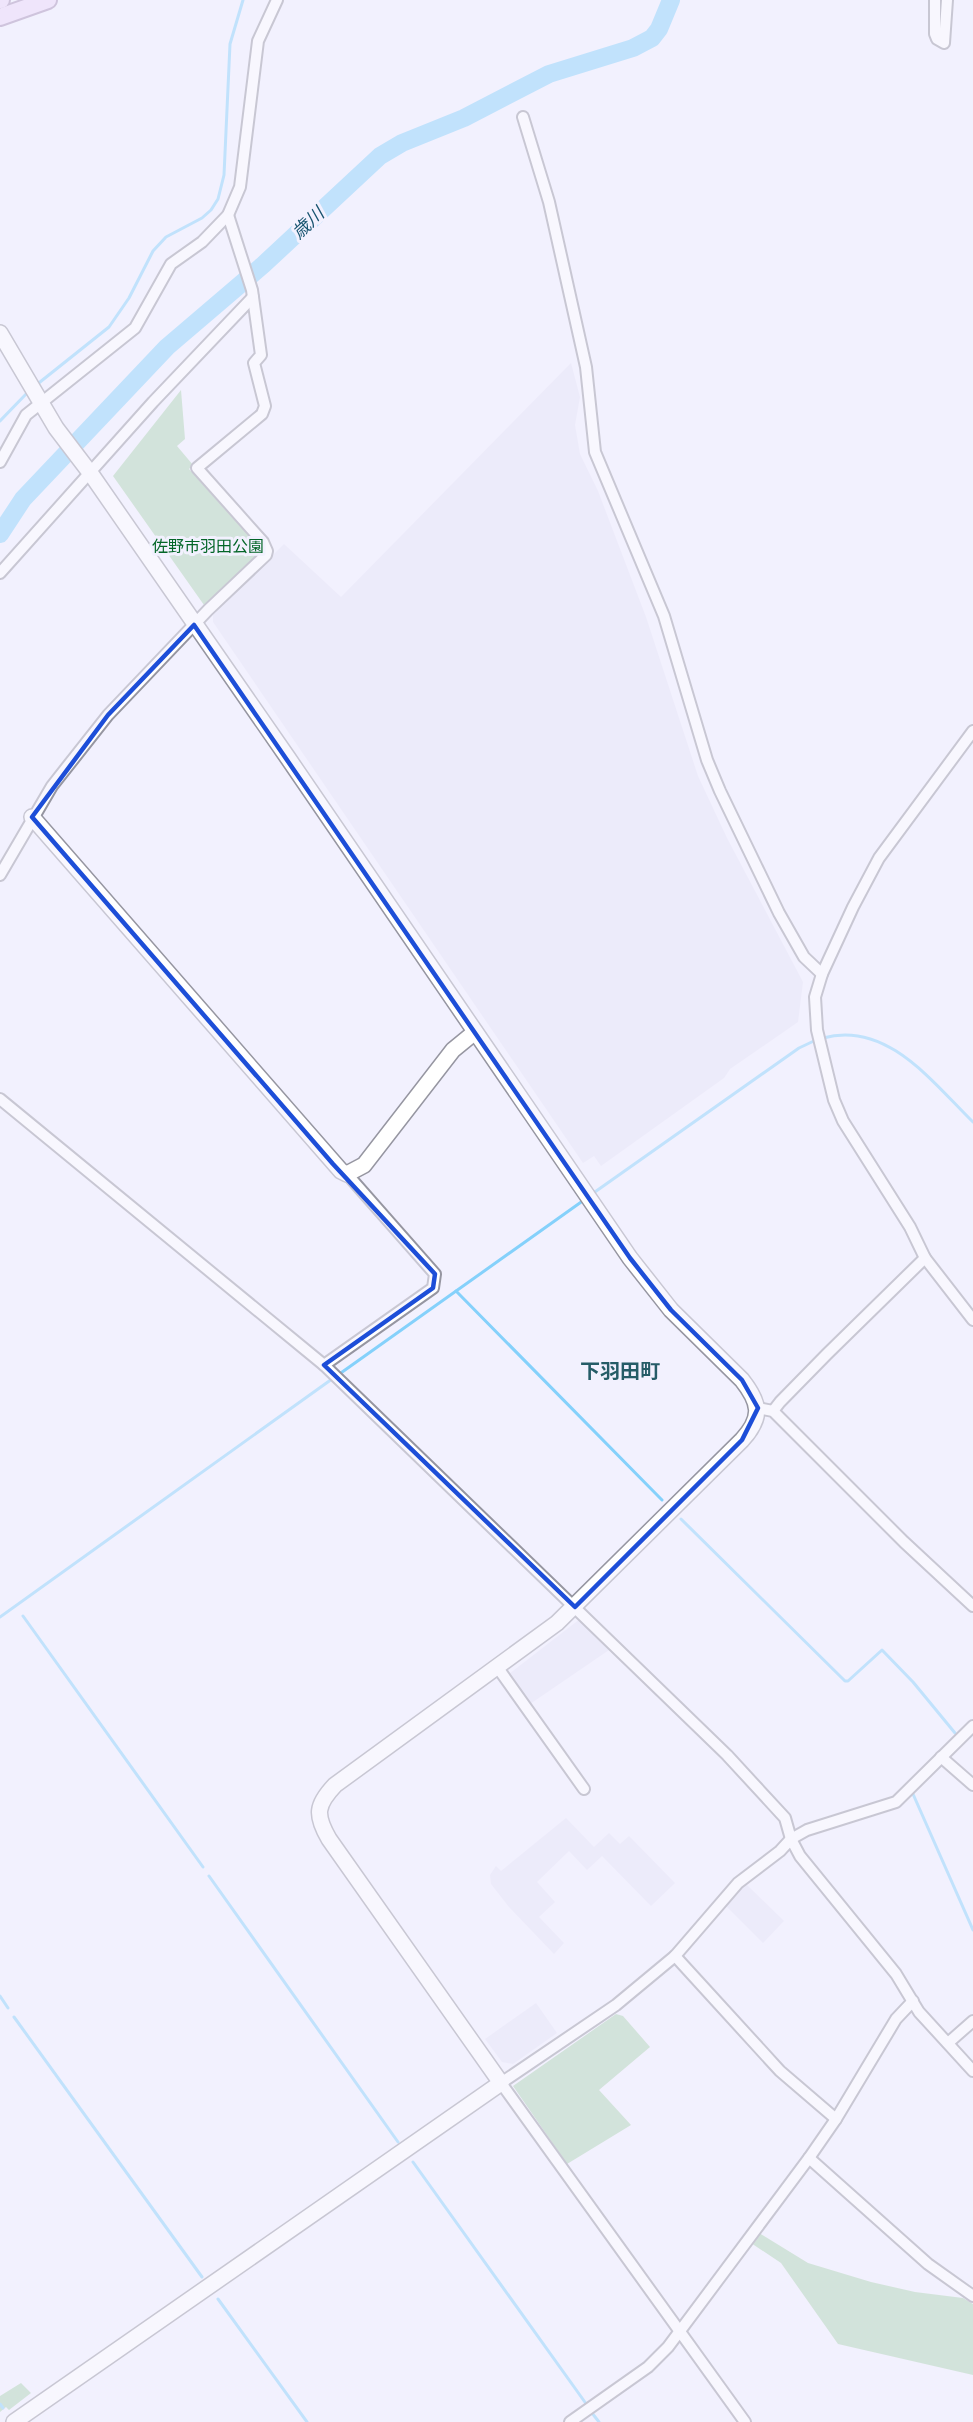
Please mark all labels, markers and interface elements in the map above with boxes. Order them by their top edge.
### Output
water label: 歳川 [288,202,329,243]
park label: 佐野市羽田公園 [152,538,264,555]
district label: 下羽田町 [580,1360,660,1382]

